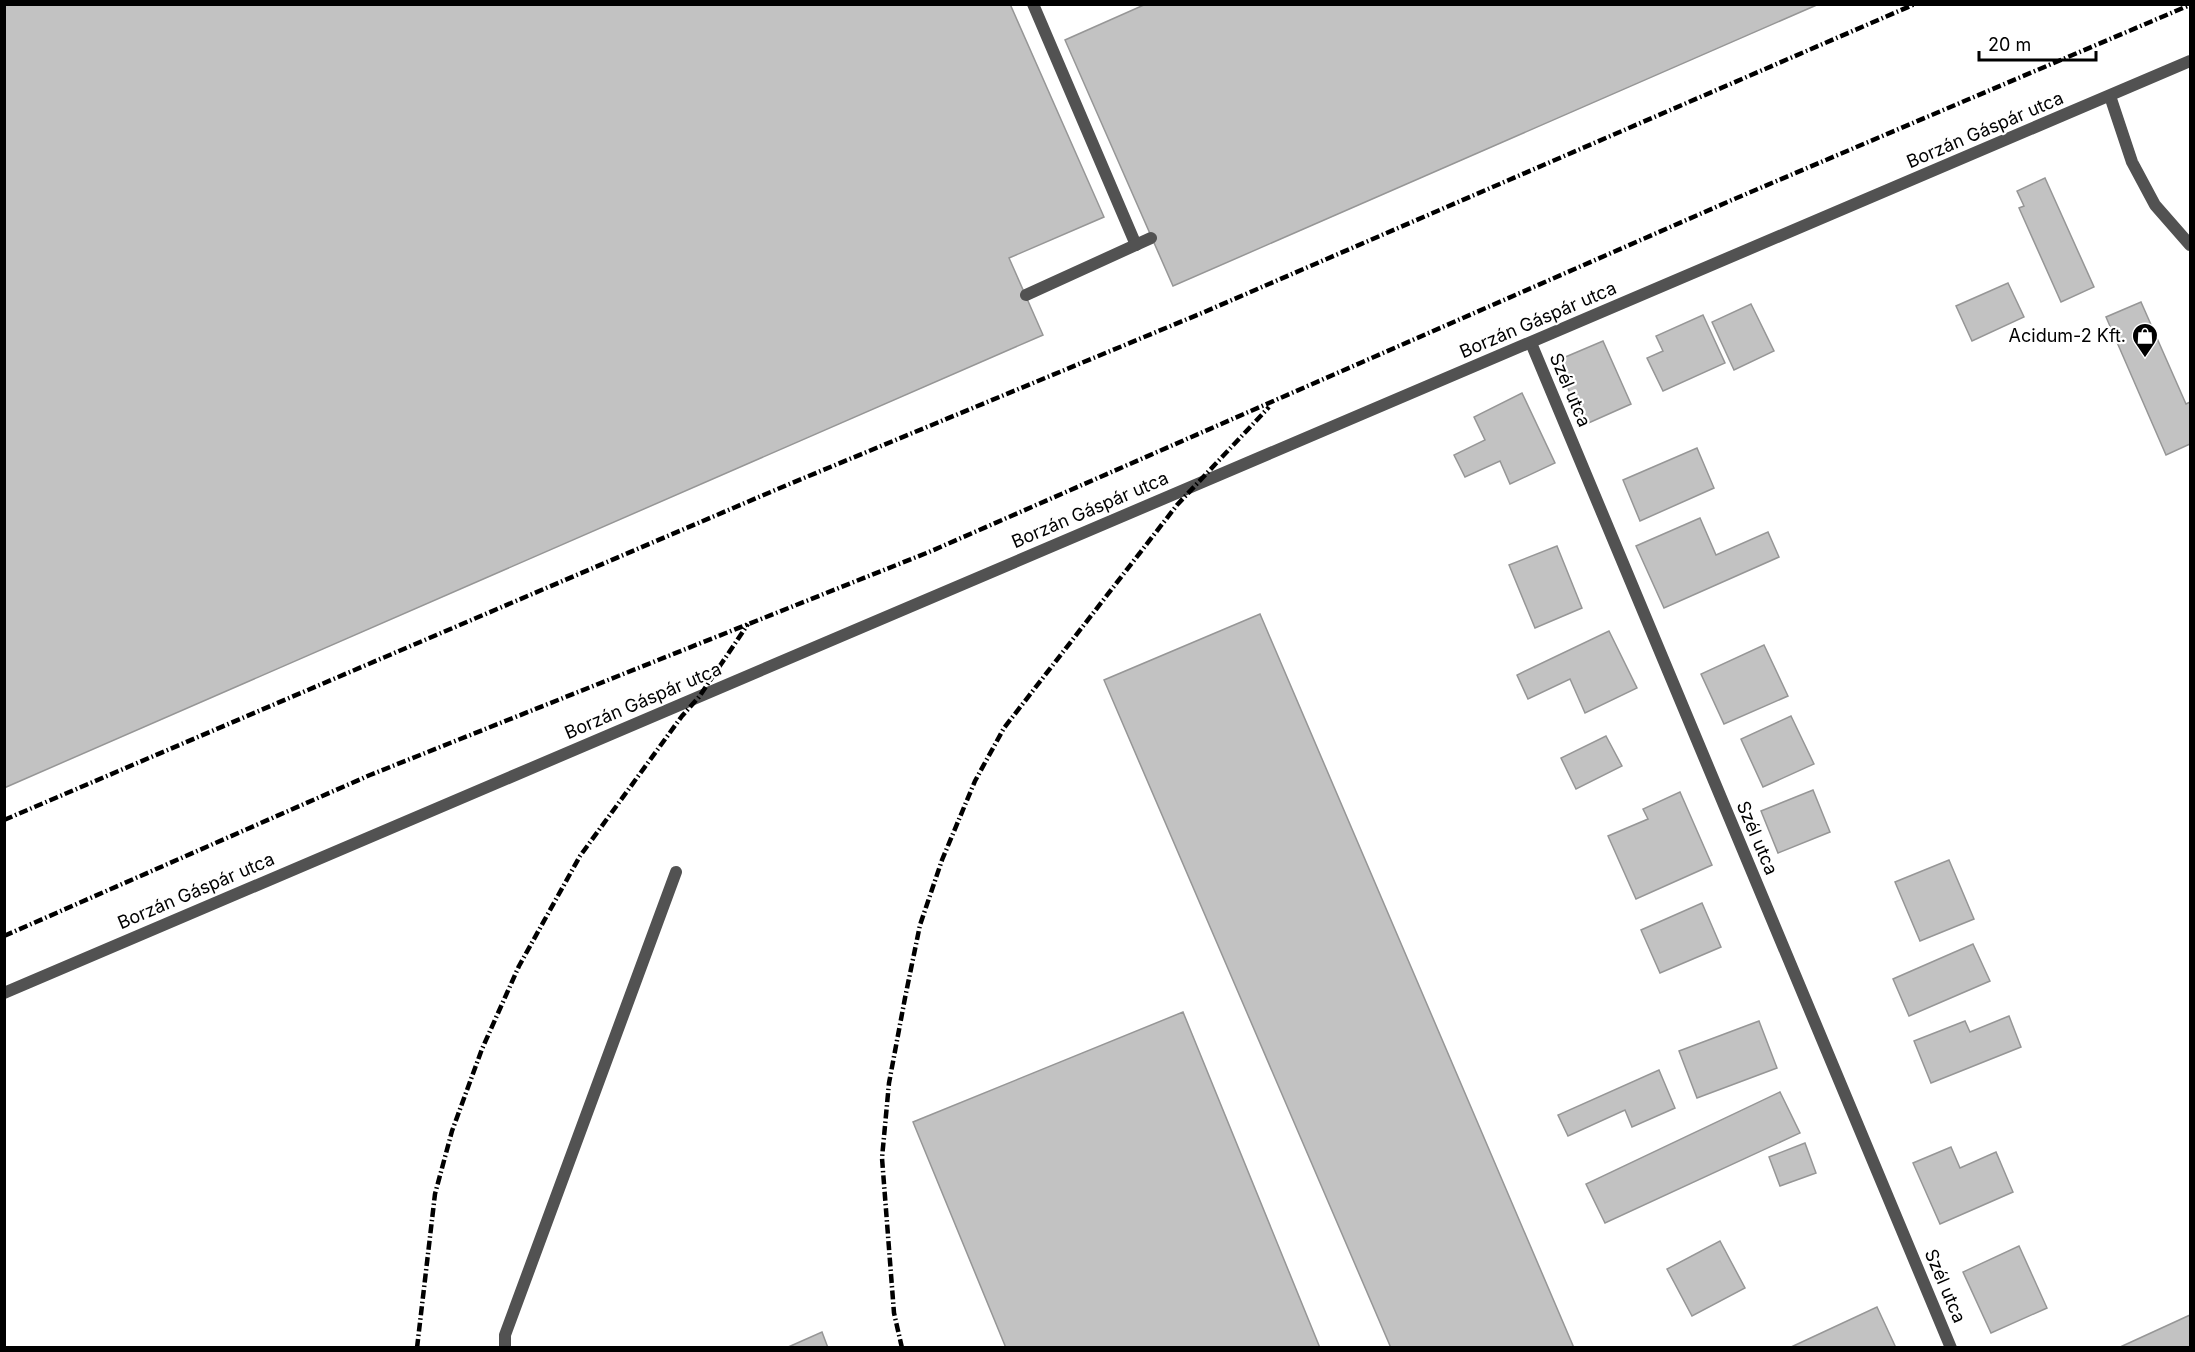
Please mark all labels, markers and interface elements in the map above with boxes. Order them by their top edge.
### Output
scale bar [1979,24,2096,62]
text: 20 m [1988,34,2031,55]
street label: Borzán Gáspár utca [1903,87,2066,172]
street label: Borzán Gáspár utca [1456,277,1619,362]
shop icon: Acidum-2 Kft. [2130,321,2160,359]
place label: Acidum-2 Kft. [2009,325,2126,346]
street label: Szél utca [1546,350,1595,430]
street label: Borzán Gáspár utca [1008,467,1171,552]
street label: Borzán Gáspár utca [561,658,724,743]
street label: Szél utca [1733,798,1782,878]
street label: Borzán Gáspár utca [114,848,277,933]
street label: Szél utca [1921,1246,1970,1326]

